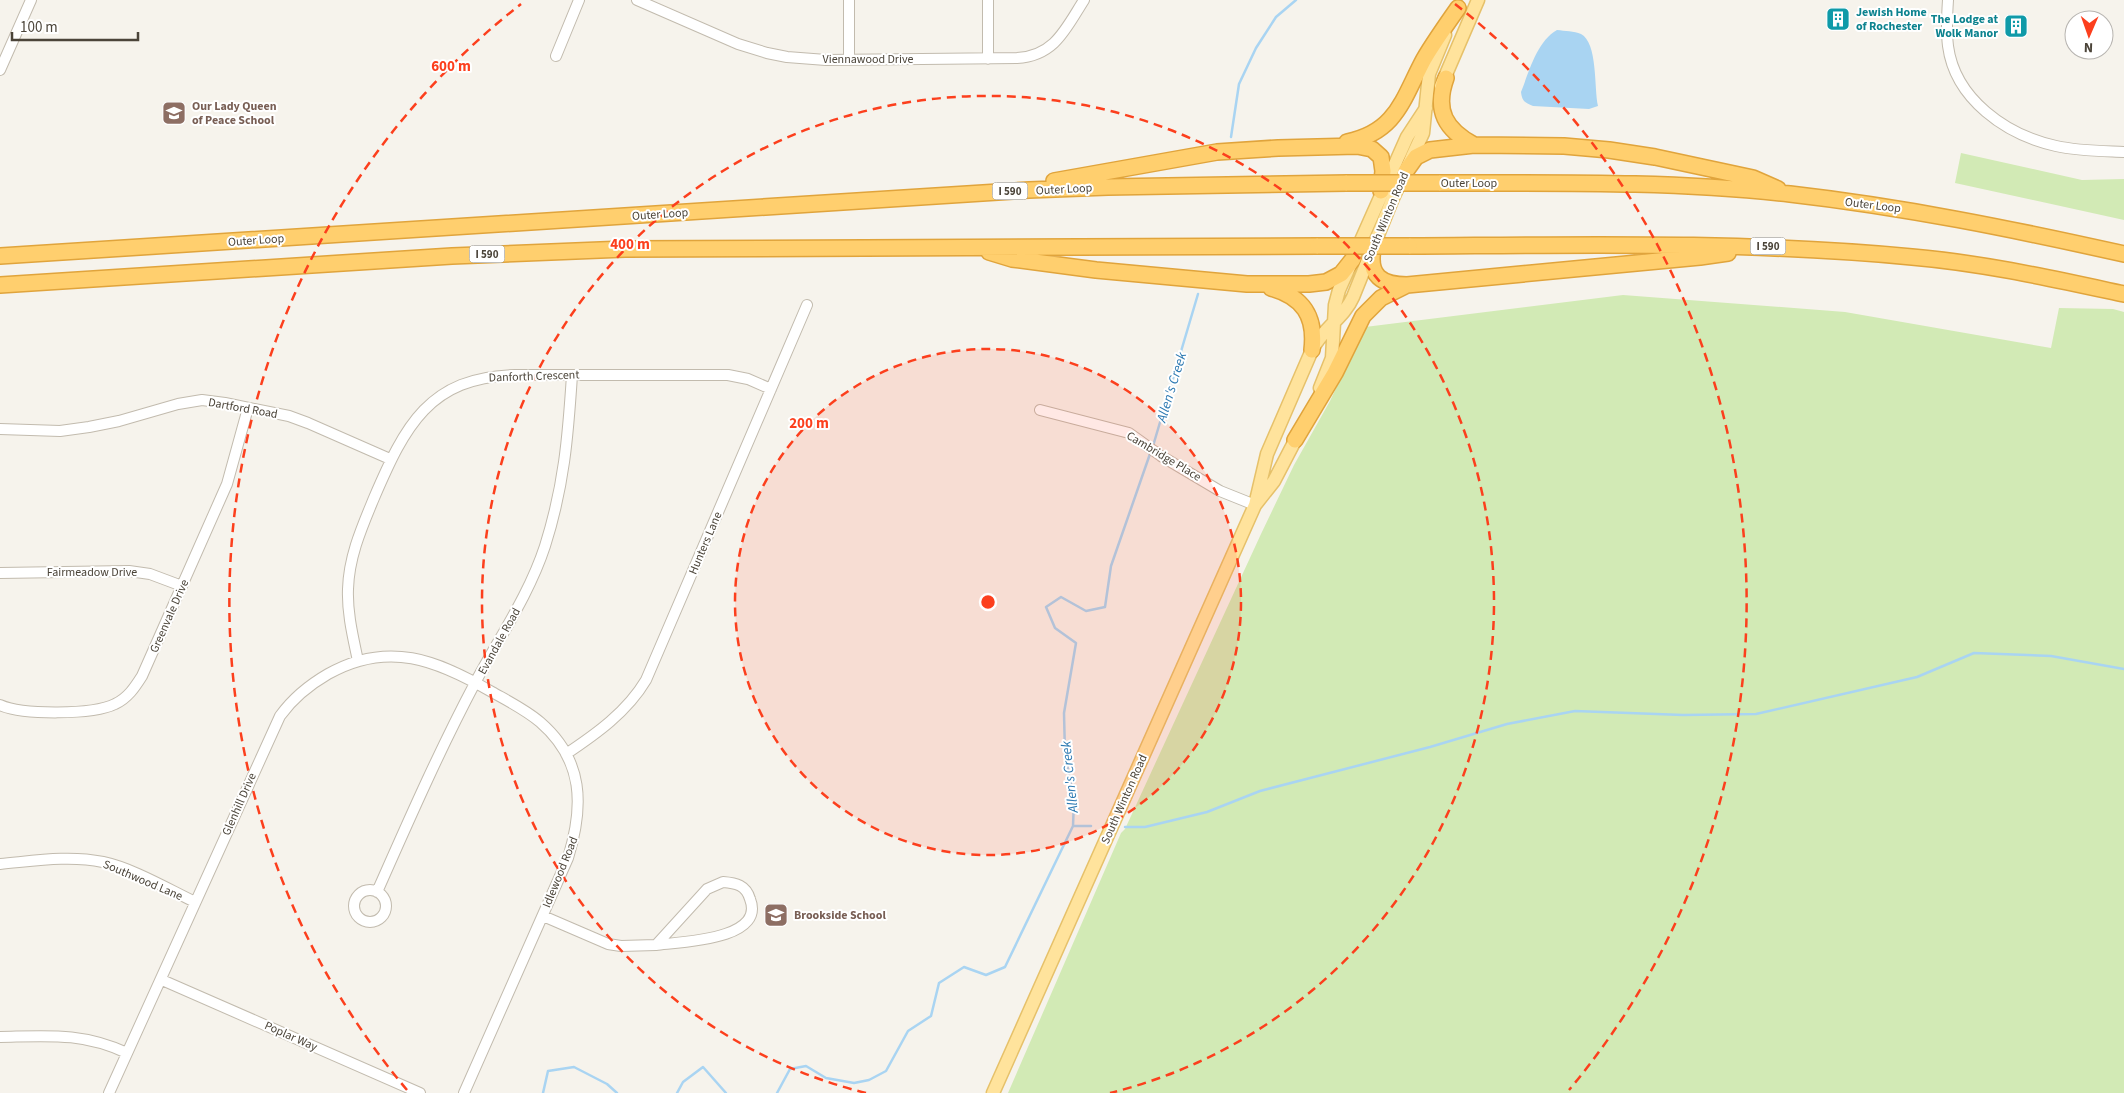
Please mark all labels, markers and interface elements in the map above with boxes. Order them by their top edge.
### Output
place label: Jewish Home of Rochester [1856,4,1927,35]
building icon: Jewish Home of Rochester [1825,6,1851,32]
scale bar [12,10,139,42]
north arrow [2064,10,2114,60]
place label: The Lodge at Wolk Manor [1931,11,1998,42]
building icon: The Lodge at Wolk Manor [2003,13,2029,39]
text: 100 m [20,17,58,38]
text: N [2084,37,2094,57]
street label: Viennawood Drive [823,51,914,68]
text: 600 m [431,56,471,77]
place label: Our Lady Queen of Peace School [192,98,277,129]
school or university icon: Our Lady Queen of Peace School [161,100,187,126]
street label: South Winton Road [1360,169,1413,265]
street label: Outer Loop [1441,175,1497,192]
street label: Outer Loop [1035,180,1093,199]
road number: I 590 [992,182,1028,200]
street label: Outer Loop [1844,194,1902,217]
street label: Outer Loop [631,204,689,225]
street label: Outer Loop [227,230,285,251]
text: 400 m [610,234,650,255]
road number: I 590 [1750,238,1786,255]
road number: I 590 [470,245,504,262]
water label: Allen's Creek [1152,350,1192,426]
street label: Danforth Crescent [488,366,580,387]
street label: Dartford Road [207,394,279,423]
text: 200 m [789,413,829,434]
street label: Cambridge Place [1123,427,1204,486]
street label: Hunters Lane [685,509,726,577]
street label: Fairmeadow Drive [47,564,137,581]
street label: Greenvale Drive [146,577,193,656]
centre of rings [979,593,997,611]
street label: Evandale Road [474,605,525,678]
water label: Allen's Creek [1056,740,1084,815]
street label: South Winton Road [1097,752,1152,847]
street label: Glenhill Drive [218,770,261,838]
street label: Idlewood Road [538,834,582,910]
street label: Southwood Lane [100,856,185,905]
school or university icon: Brookside School [763,902,789,928]
place label: Brookside School [794,907,886,924]
street label: Poplar Way [262,1017,320,1056]

